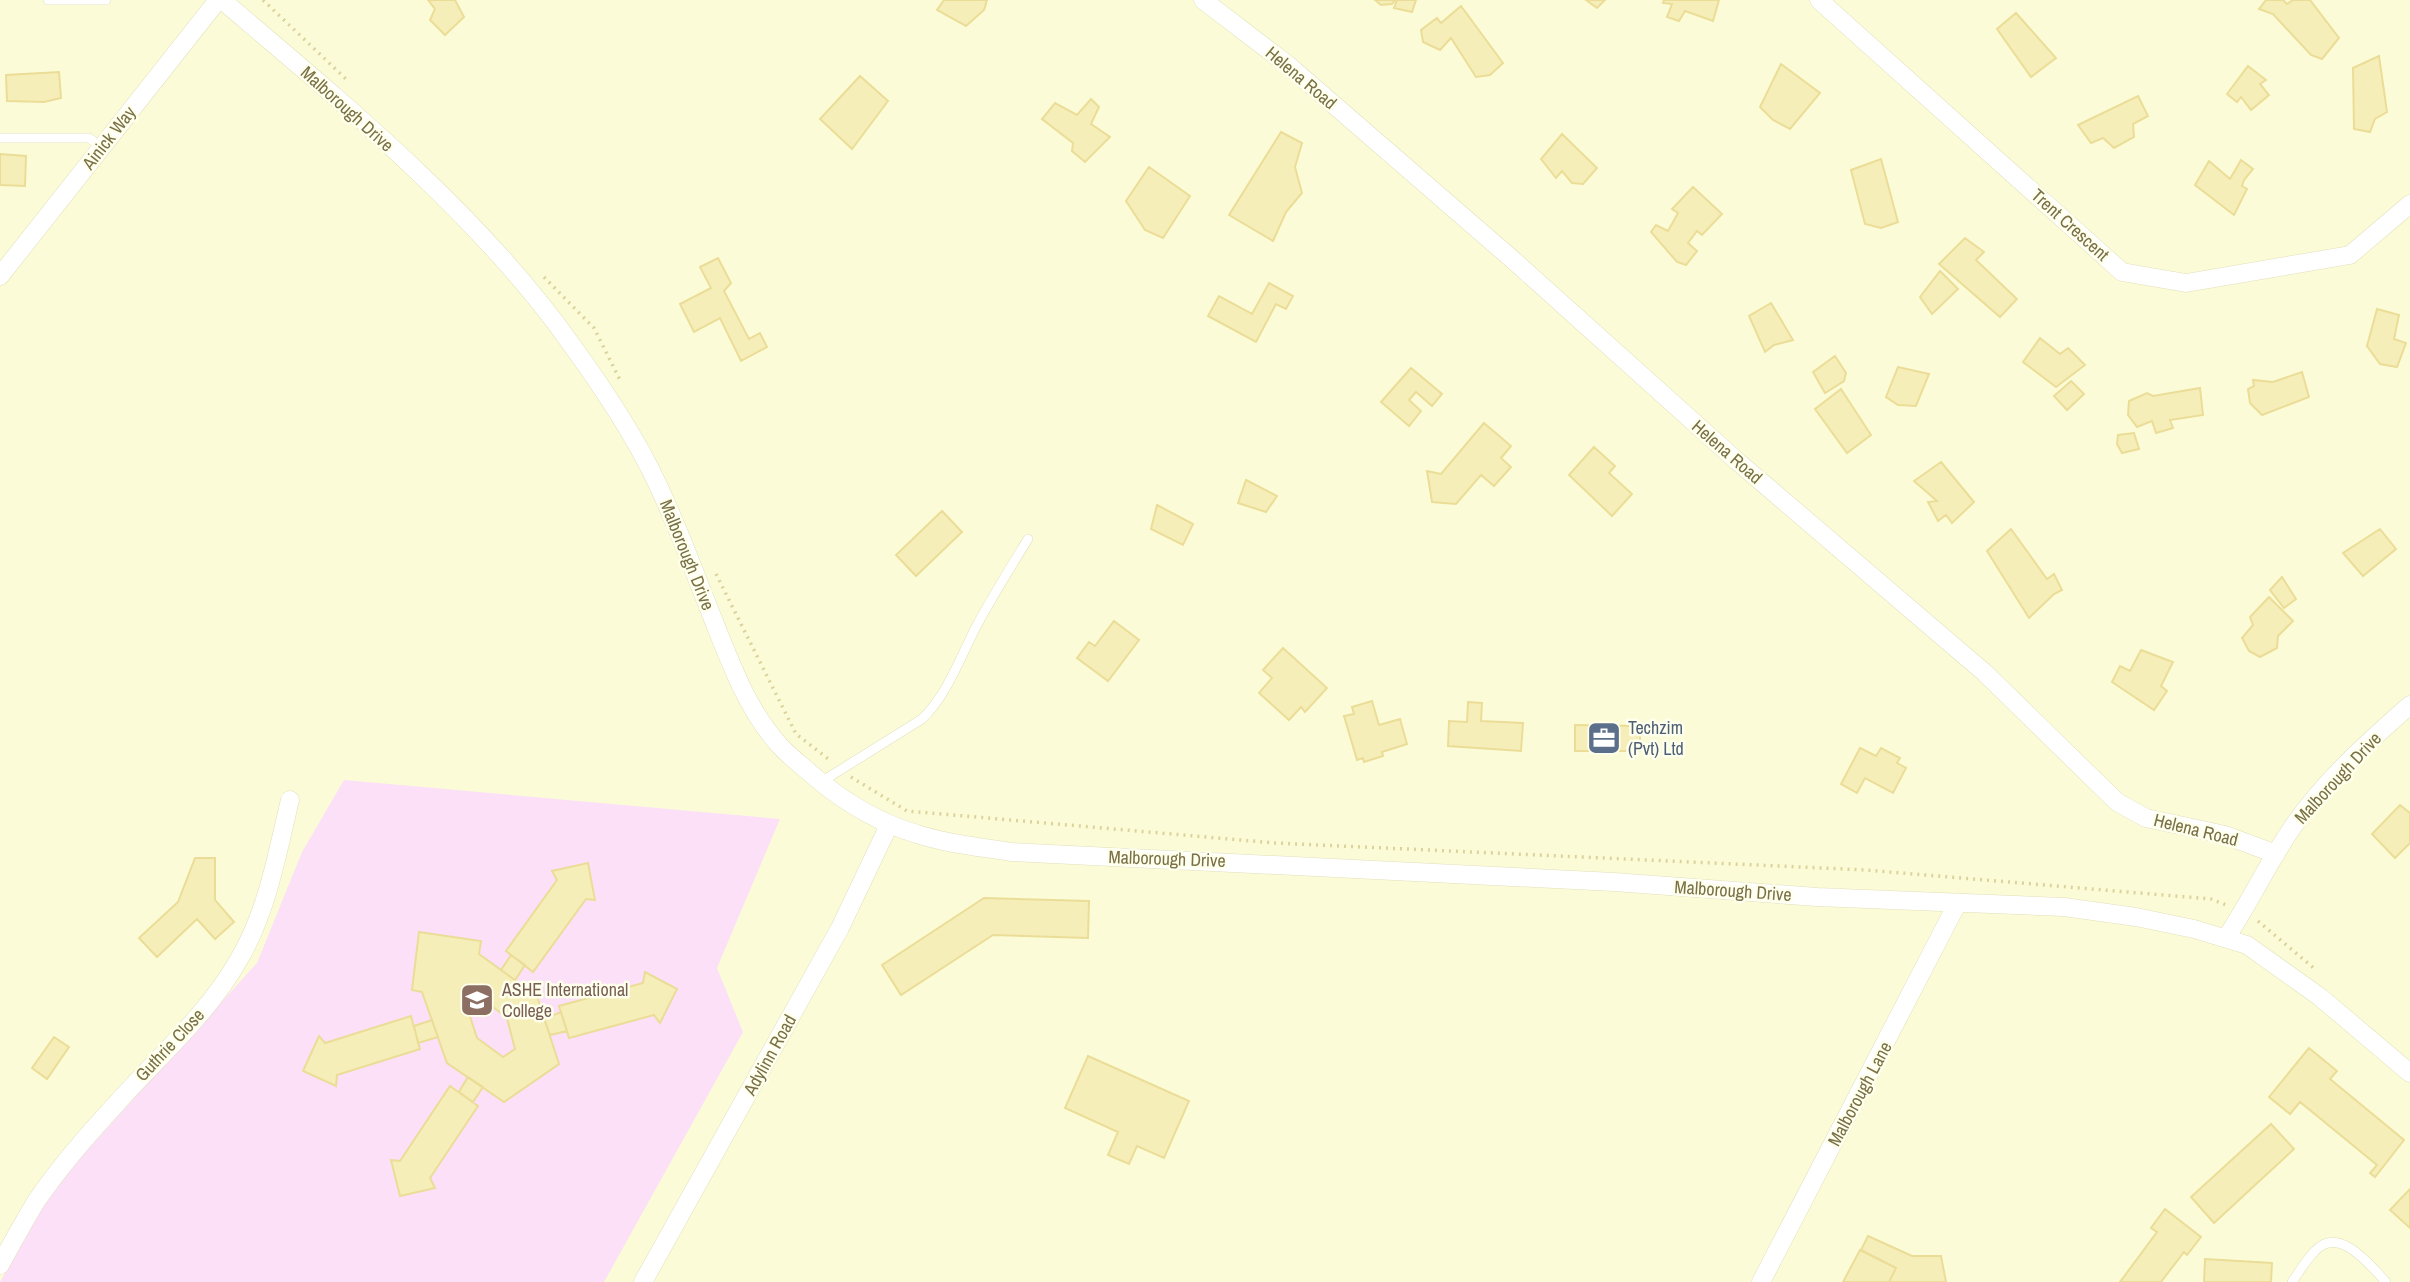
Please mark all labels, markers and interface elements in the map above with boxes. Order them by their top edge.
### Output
street label: Helena Road [1260,40,1342,115]
street label: Malborough Drive [295,60,399,157]
street label: Ainick Way [75,100,142,175]
street label: Trent Crescent [2026,183,2115,266]
street label: Helena Road [1687,414,1768,489]
street label: Malborough Drive [654,496,721,614]
place label: Techzim (Pvt) Ltd [1628,715,1684,761]
office icon: Techzim (Pvt) Ltd [1585,719,1623,757]
street label: Malborough Drive [2288,726,2387,829]
street label: Helena Road [2151,807,2241,852]
street label: Malborough Drive [1108,844,1226,873]
street label: Malborough Drive [1674,874,1792,907]
place label: ASHE International College [501,977,628,1023]
school or university icon: ASHE International College [458,981,496,1019]
street label: Guthrie Close [129,1003,210,1086]
street label: Adylinn Road [737,1010,802,1100]
street label: Malborough Lane [1822,1037,1898,1150]

